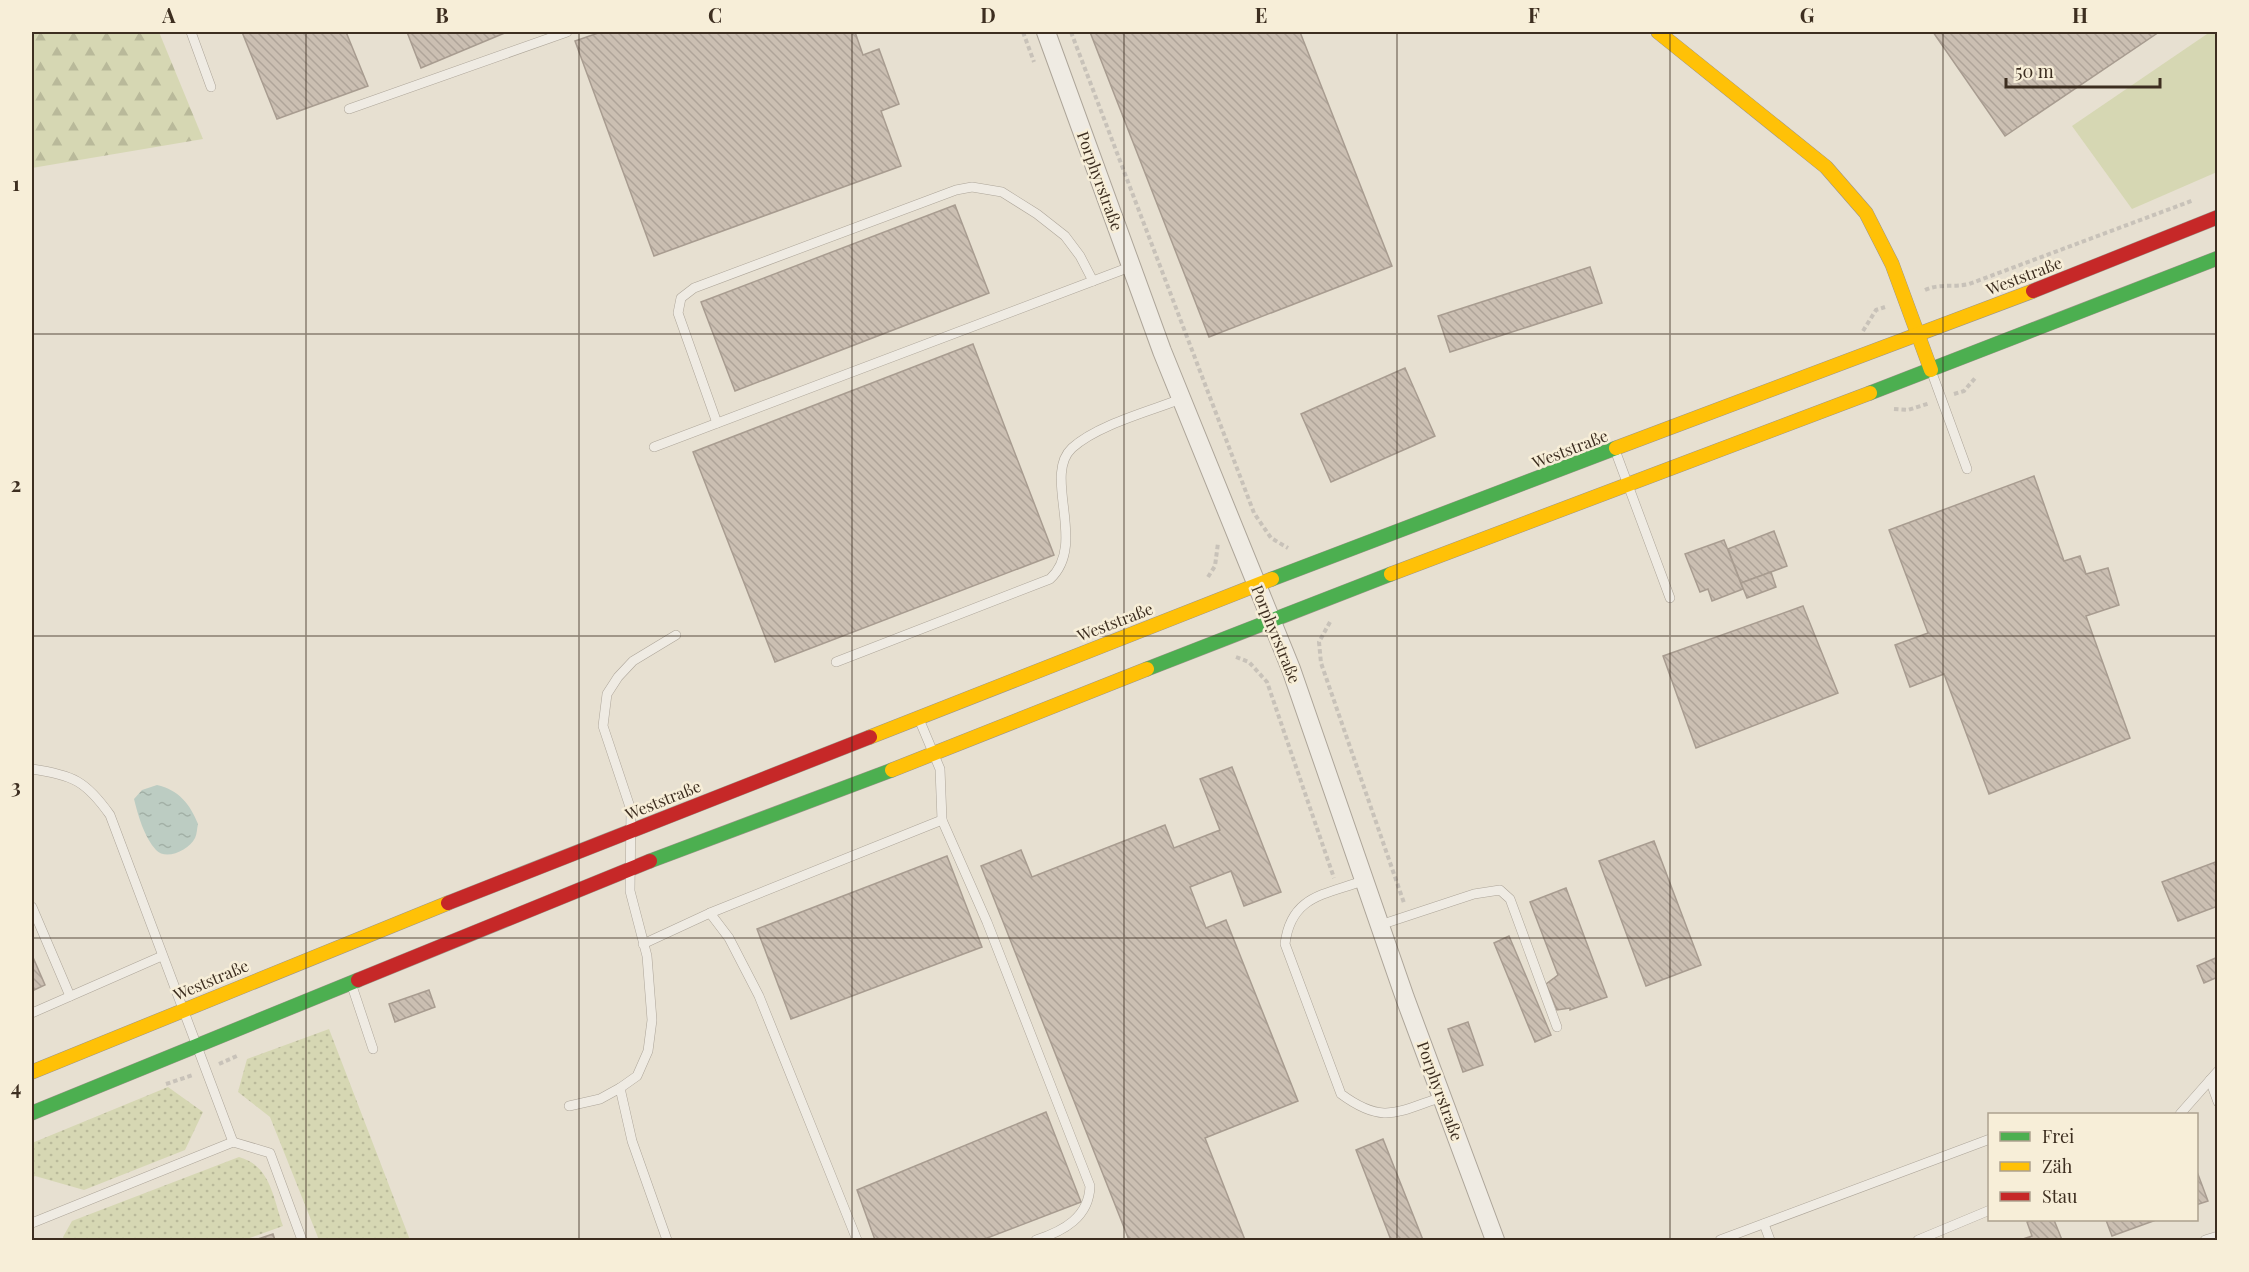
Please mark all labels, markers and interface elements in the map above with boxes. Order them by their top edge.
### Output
text: A [161,1,176,28]
text: B [435,1,449,28]
text: C [708,1,722,28]
text: D [980,1,996,28]
text: E [1255,1,1267,28]
text: F [1528,1,1540,28]
text: G [1800,1,1815,28]
text: H [2072,1,2088,28]
scale bar [2006,51,2160,89]
text: 50 m [2015,59,2054,83]
street label: Porphyrstraße [1073,128,1128,233]
text: 1 [12,169,20,196]
street label: Weststraße [1982,251,2065,300]
street label: Weststraße [1528,424,1611,473]
text: 2 [11,470,21,497]
street label: Porphyrstraße [1247,582,1306,686]
street label: Weststraße [1073,597,1156,646]
text: 3 [11,772,21,799]
street label: Weststraße [621,775,704,825]
street label: Weststraße [169,954,252,1005]
street label: Porphyrstraße [1413,1038,1468,1143]
text: 4 [11,1073,21,1100]
legend [1988,1113,2198,1221]
text: Frei [2042,1124,2074,1148]
text: Zäh [2042,1154,2073,1178]
text: Stau [2042,1184,2078,1208]

